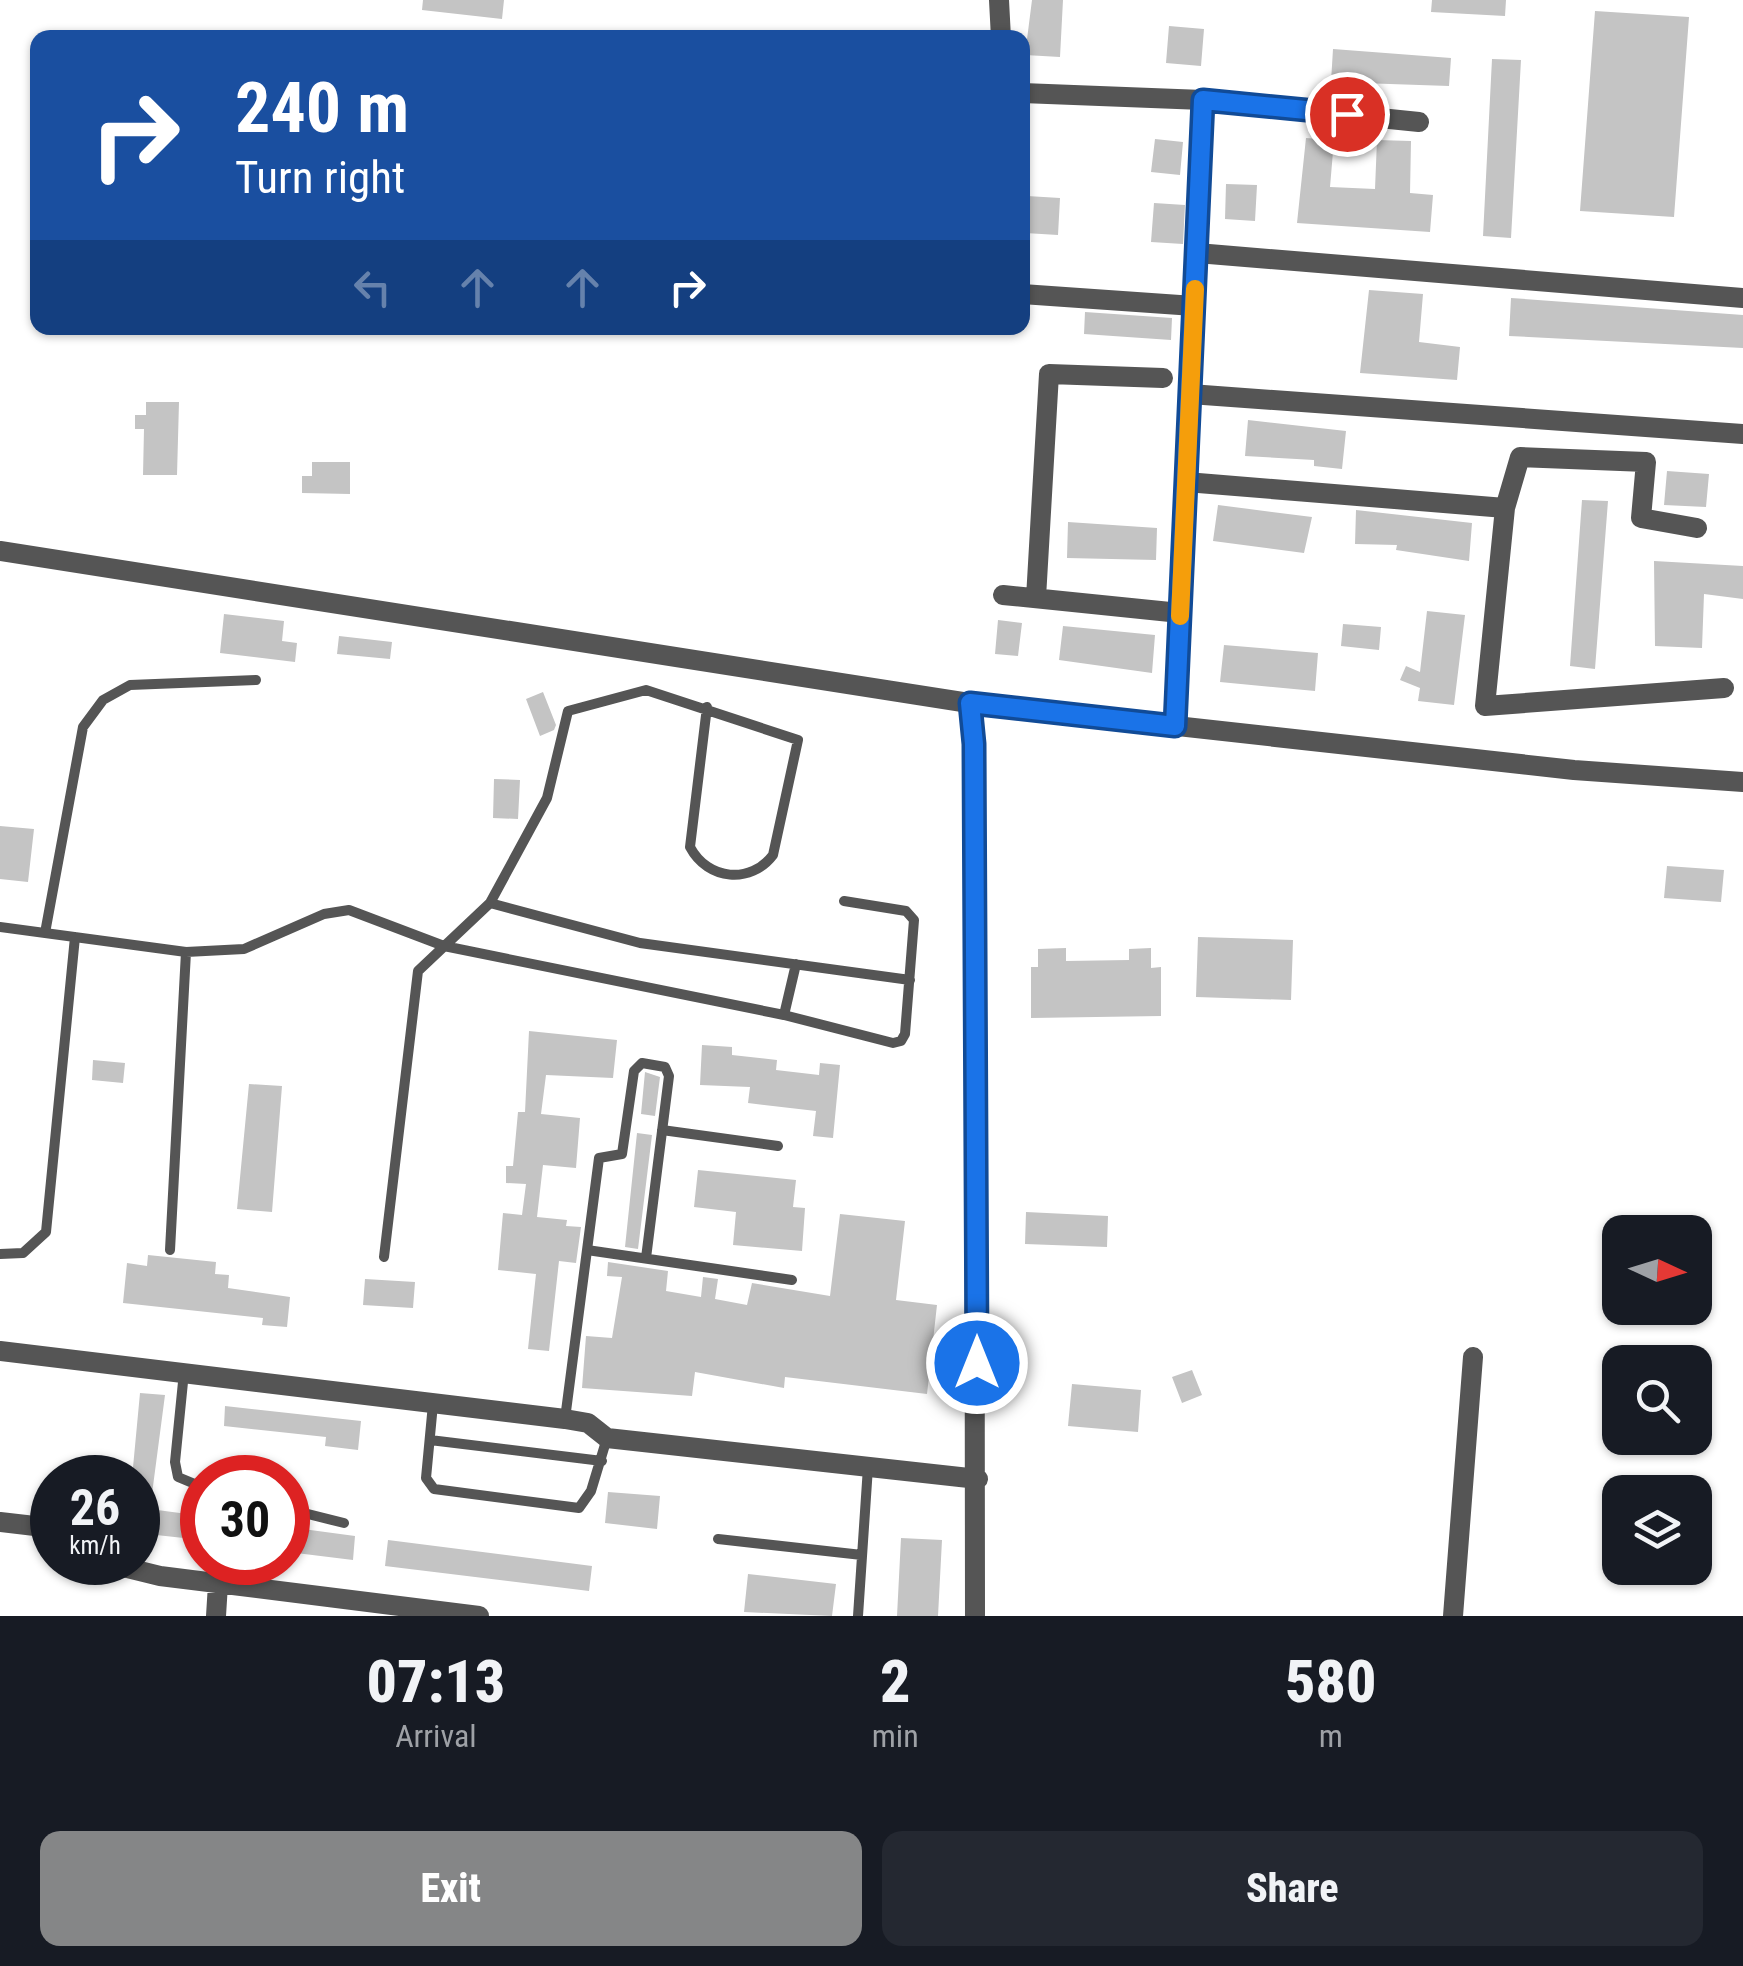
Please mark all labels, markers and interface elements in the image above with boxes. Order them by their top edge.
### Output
text: 240 m [235,67,409,149]
icon: right [70,70,200,200]
pin [1305,72,1390,157]
icon: arrive [1320,87,1375,142]
text: Turn right [235,151,405,204]
icon: left [345,260,400,315]
icon: ahead [450,260,505,315]
icon: ahead [555,260,610,315]
icon: right [660,260,715,315]
north arrow [1602,1215,1712,1325]
map controls [1602,1215,1712,1585]
position arrow [925,1311,1029,1415]
button: search [1602,1345,1712,1455]
speed limit sign: 30 [180,1455,310,1585]
button: layers [1602,1475,1712,1585]
text: 26 [70,1479,120,1537]
text: km/h [69,1531,121,1560]
text: 07:13 [366,1646,505,1717]
text: 2 [880,1646,910,1717]
text: 580 [1285,1646,1377,1717]
text: Arrival [395,1717,477,1755]
text: min [872,1717,919,1755]
text: m [1319,1717,1343,1755]
button: Exit [40,1831,862,1946]
button: Share [882,1831,1703,1946]

